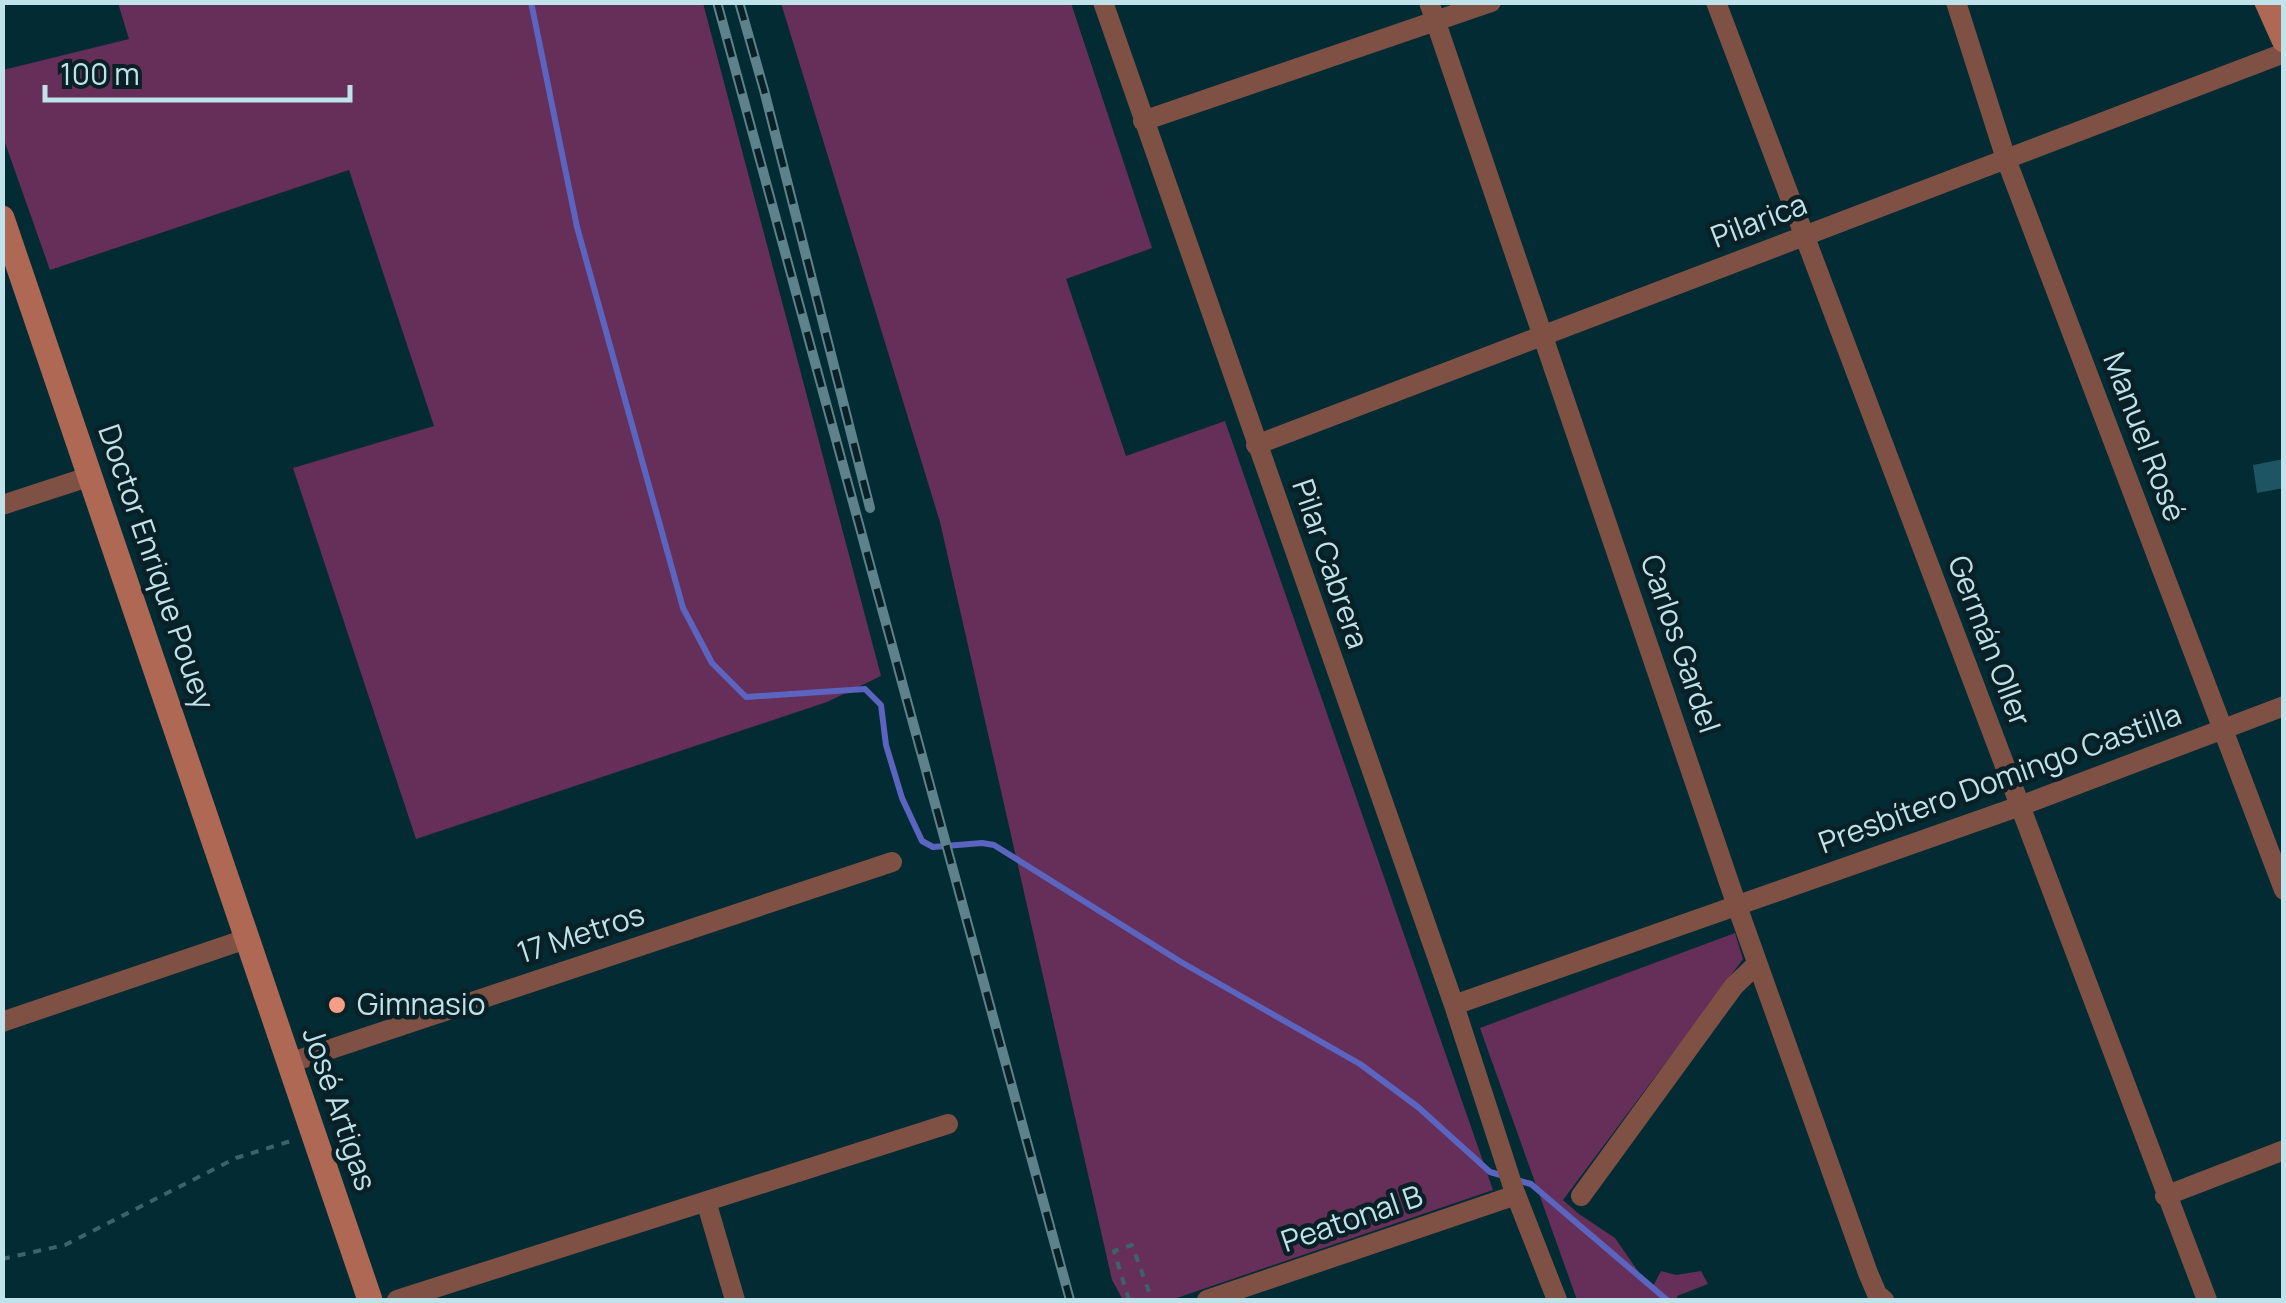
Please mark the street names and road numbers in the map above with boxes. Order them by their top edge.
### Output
street label: Pilarica [1705,183,1812,257]
street label: Manuel Rosé [2094,346,2196,527]
street label: Doctor Enrique Pouey [89,418,226,715]
street label: Pilar Cabrera [1283,473,1380,654]
street label: Carlos Gardel [1632,549,1731,738]
street label: Germán Oller [1939,549,2042,732]
street label: Presbítero Domingo Castilla [1812,693,2187,862]
street label: 17 Metros [512,893,649,972]
street label: José Artigas [293,1022,387,1195]
street label: Peatonal B [1275,1174,1428,1261]

